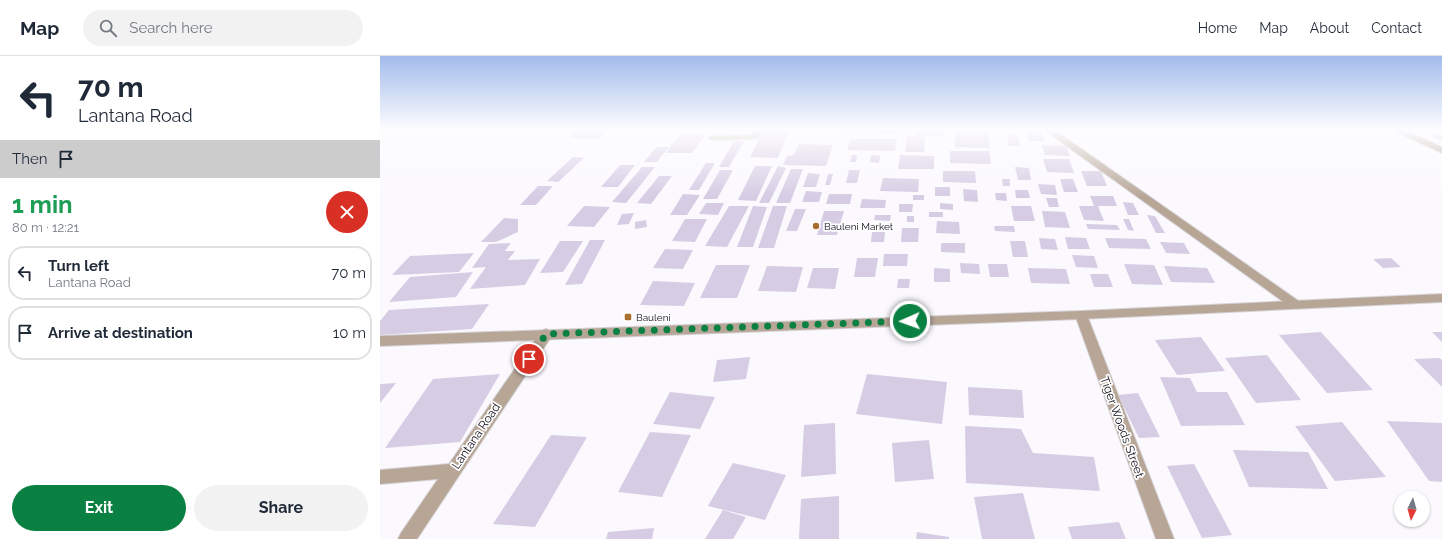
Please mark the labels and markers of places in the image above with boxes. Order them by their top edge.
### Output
marker: Bauleni Market [811,221,821,231]
place label: Bauleni Market [824,221,894,232]
marker: Bauleni [623,312,633,322]
place label: Bauleni [636,312,671,323]
pin [512,342,546,376]

